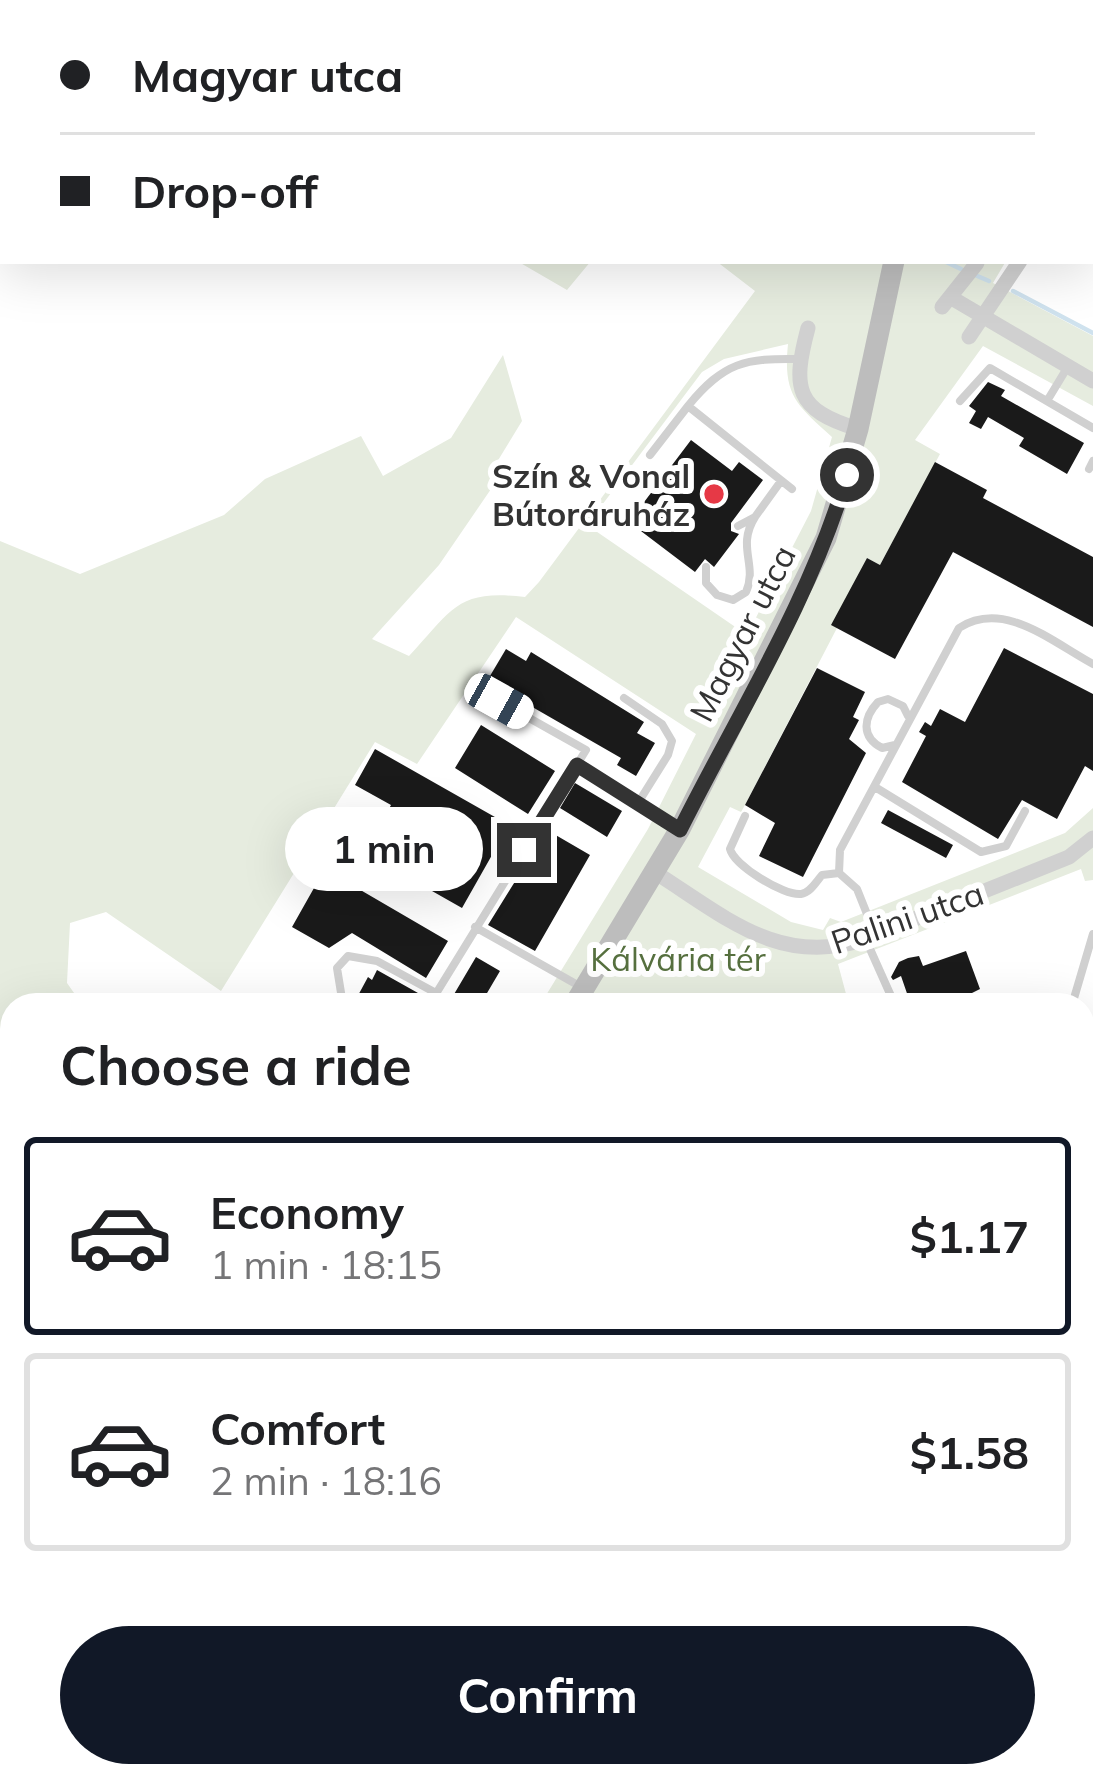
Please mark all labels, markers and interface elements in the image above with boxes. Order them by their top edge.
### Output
text: Magyar utca [132,47,403,103]
text: Drop-off [132,163,318,219]
route start [820,448,874,502]
place label: Szín & Vonal Bútoráruház [492,455,690,534]
marker: Szín & Vonal Bútoráruház [701,481,727,507]
street label: Magyar utca [680,538,804,728]
car [459,668,539,734]
callout: 1 min [284,808,482,892]
route end [497,823,551,877]
text: 1 min [333,824,435,873]
street label: Palini utca [825,872,989,962]
park label: Kálvária tér [590,938,766,979]
text: Choose a ride [60,1031,412,1099]
icon: car [66,1182,174,1290]
text: Economy [210,1184,404,1240]
text: $1.17 [910,1208,1029,1264]
text: 1 min · 18:15 [210,1240,442,1289]
icon: car [66,1398,174,1506]
text: Comfort [210,1400,385,1456]
text: $1.58 [910,1424,1029,1480]
text: 2 min · 18:16 [210,1456,442,1505]
button: Confirm [60,1626,1035,1764]

